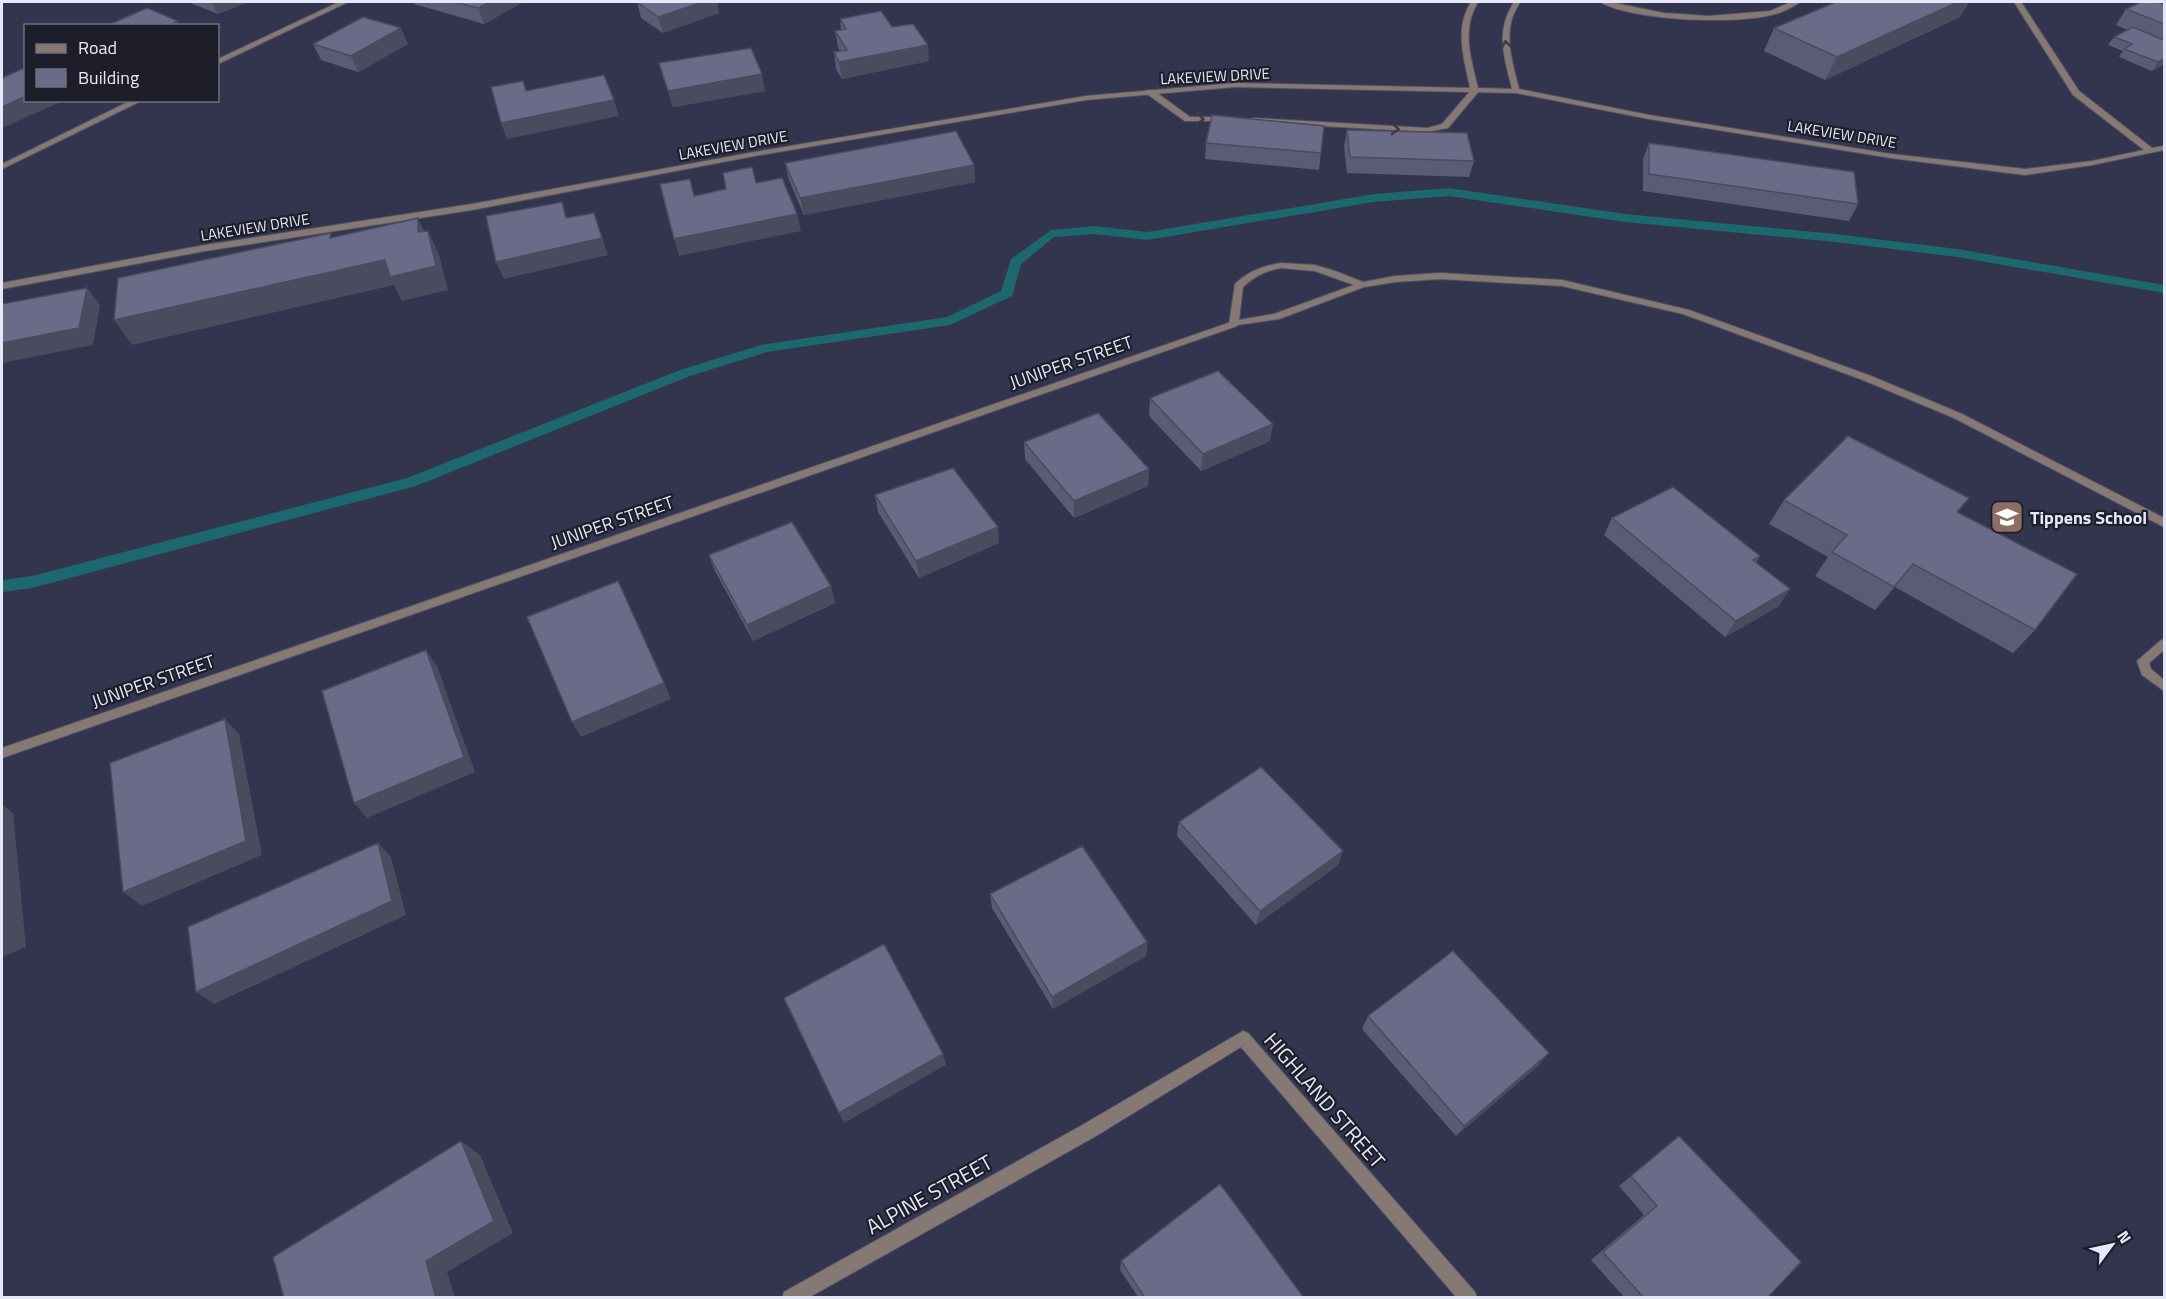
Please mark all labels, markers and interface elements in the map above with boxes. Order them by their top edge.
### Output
legend [24,24,219,102]
text: Road [78,34,117,61]
one-way arrow [1500,40,1513,50]
street label: LAKEVIEW DRIVE [1160,62,1270,90]
text: Building [78,64,139,91]
one-way arrow [1196,113,1205,125]
street label: LAKEVIEW DRIVE [1786,114,1898,154]
one-way arrow [1391,122,1400,135]
street label: LAKEVIEW DRIVE [677,124,789,166]
street label: LAKEVIEW DRIVE [199,207,311,247]
street label: JUNIPER STREET [1006,328,1137,396]
street label: JUNIPER STREET [547,488,678,556]
school or university icon: Tippens School [1989,499,2025,535]
place label: Tippens School [2030,504,2147,531]
street label: JUNIPER STREET [88,647,219,715]
street label: HIGHLAND STREET [1257,1025,1393,1175]
street label: ALPINE STREET [860,1146,998,1242]
north arrow [2082,1215,2142,1275]
text: N [2111,1226,2138,1248]

